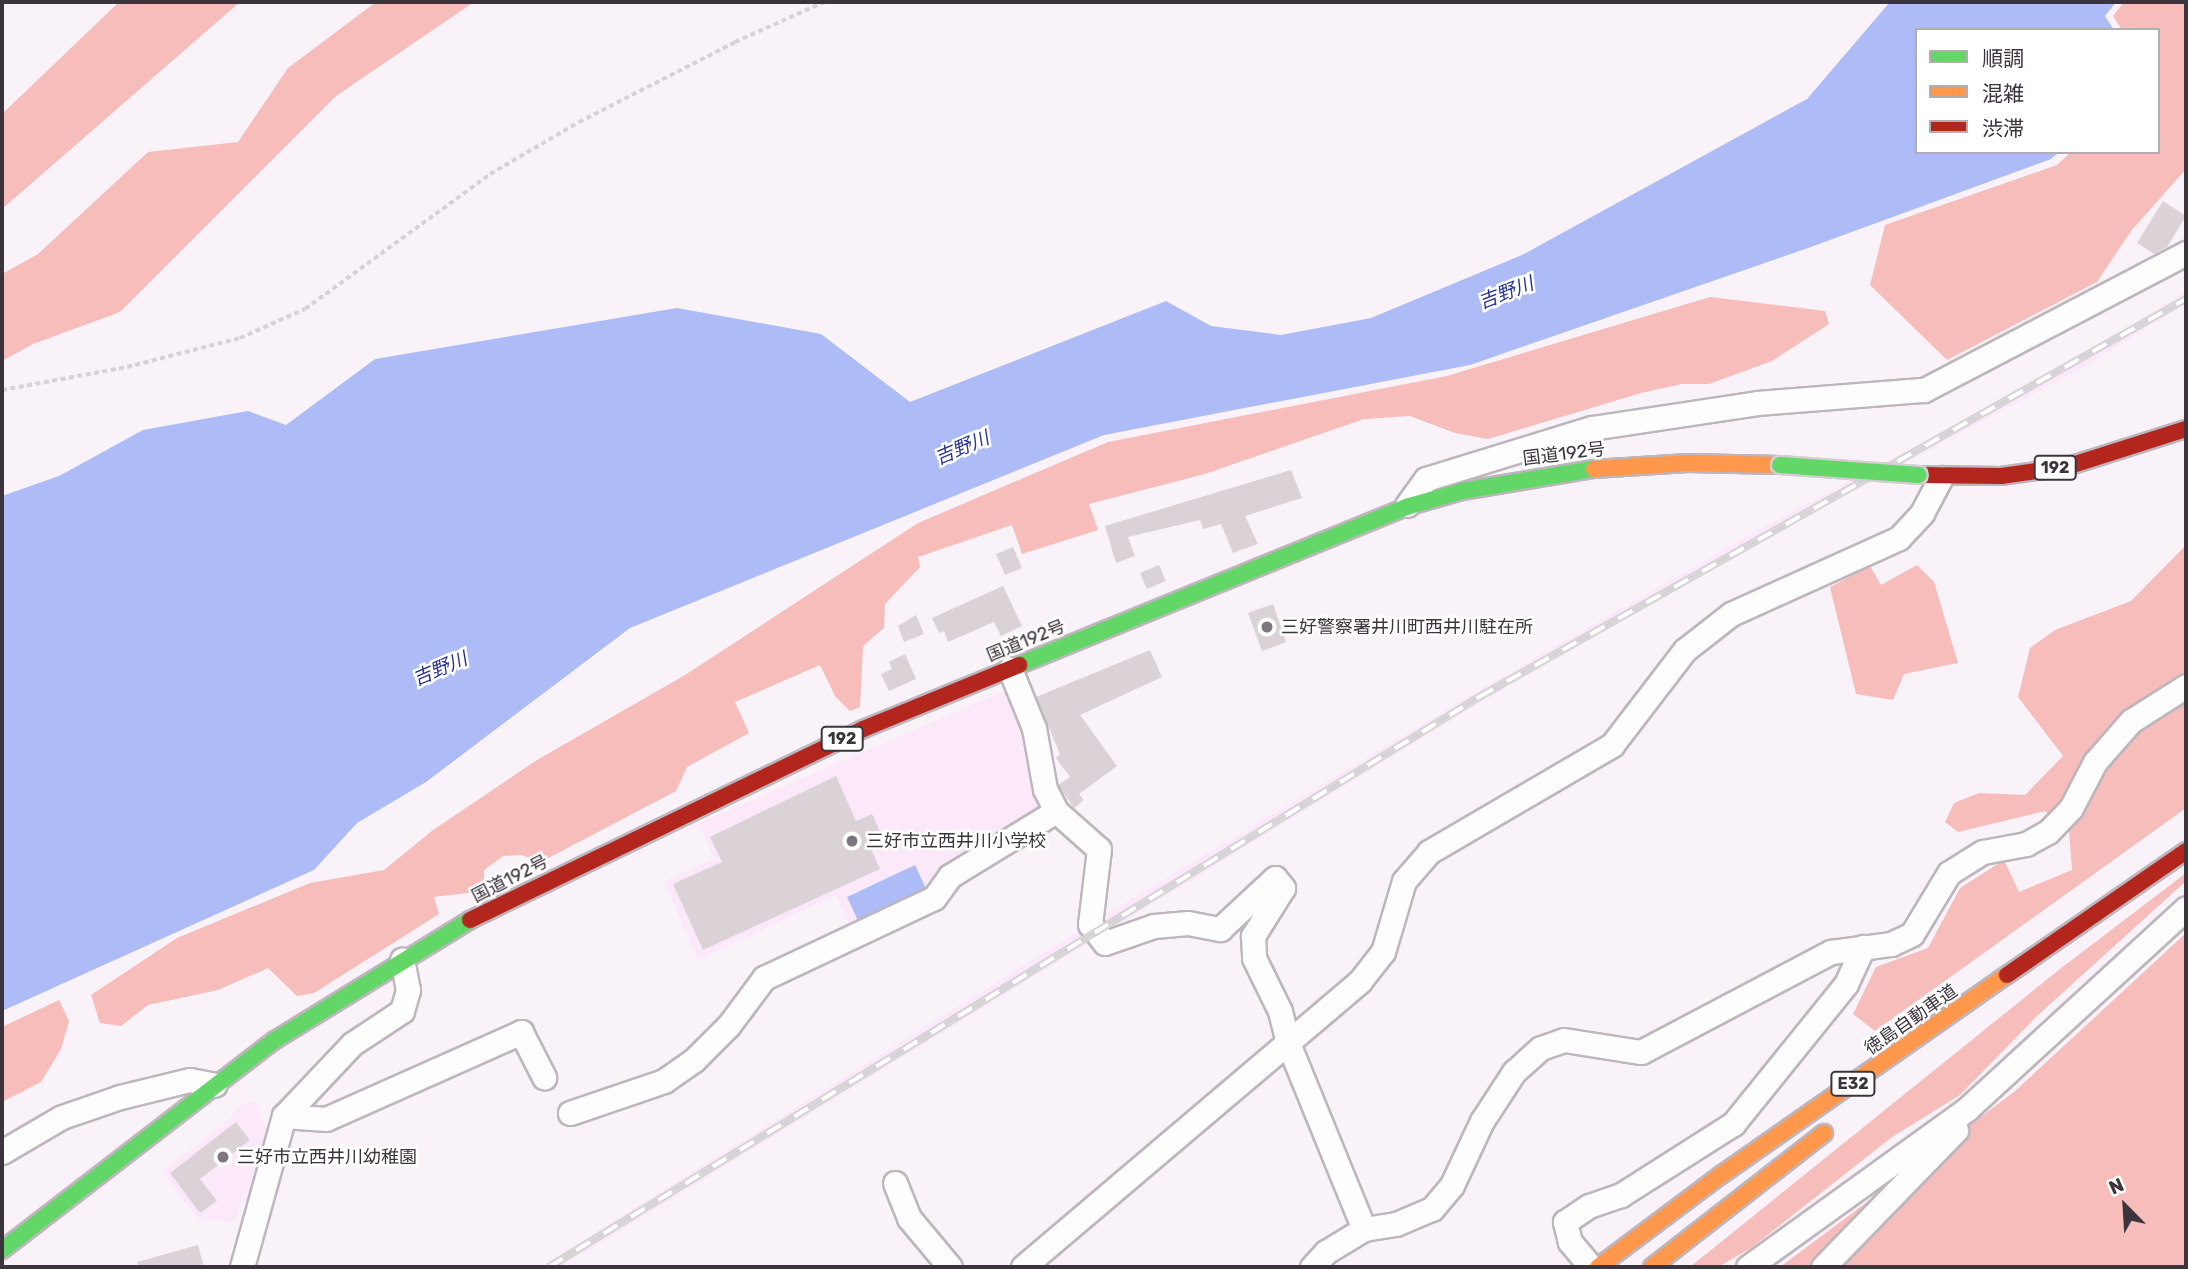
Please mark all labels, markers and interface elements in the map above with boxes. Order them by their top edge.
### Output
legend [1915,28,2160,154]
text: 順調 [1982,46,2024,71]
text: 混雑 [1982,81,2024,106]
text: 渋滞 [1982,116,2024,141]
water label: 吉野川 [1475,272,1537,314]
water label: 吉野川 [931,426,993,470]
street label: 国道192号 [1522,438,1606,470]
road number: 192 [2032,456,2078,481]
street label: 国道192号 [984,615,1068,667]
place label: 三好警察署井川町西井川駐在所 [1281,616,1533,638]
marker: 三好警察署井川町西井川駐在所 [1259,619,1275,635]
water label: 吉野川 [409,647,471,691]
road number: 192 [819,726,865,752]
place label: 三好市立西井川小学校 [866,830,1046,852]
marker: 三好市立西井川小学校 [844,833,860,849]
street label: 国道192号 [468,851,552,907]
street label: 徳島自動車道 [1861,980,1961,1060]
road number: E32 [1830,1072,1876,1096]
place label: 三好市立西井川幼稚園 [237,1146,417,1168]
marker: 三好市立西井川幼稚園 [215,1149,231,1165]
north arrow [2090,1171,2160,1241]
text: N [2105,1173,2127,1200]

